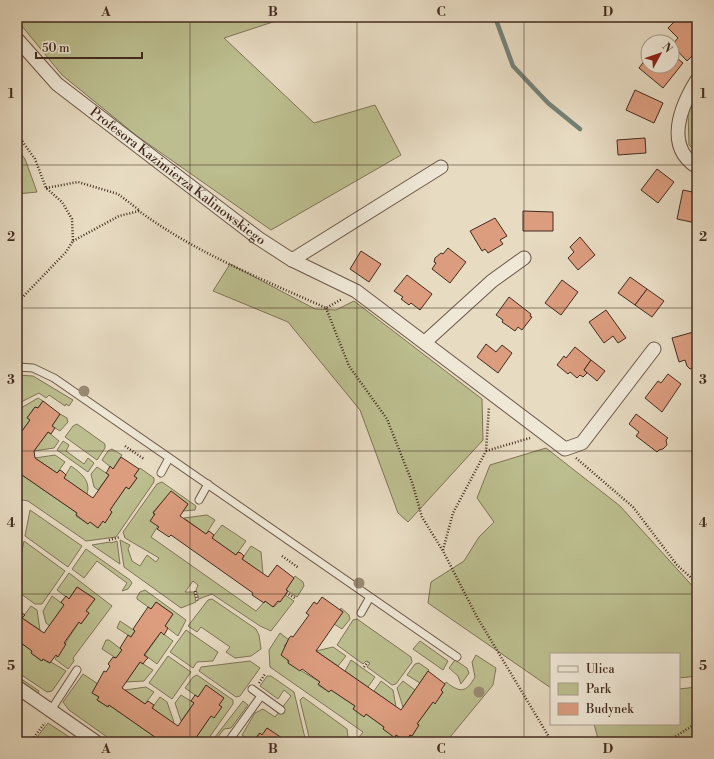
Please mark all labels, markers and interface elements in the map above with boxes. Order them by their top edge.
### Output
text: A [100,4,111,20]
text: B [268,4,278,20]
text: C [436,4,446,20]
text: D [603,4,613,20]
scale bar [36,34,142,60]
north arrow [640,34,680,74]
text: N [659,40,675,56]
text: 50 m [42,41,70,56]
text: 1 [8,86,15,102]
text: 1 [700,86,707,102]
street label: Profesora Kazimierza Kalinowskiego [86,104,268,249]
text: 2 [7,229,15,245]
text: 2 [699,229,707,245]
text: 3 [7,372,15,388]
text: 3 [699,372,707,388]
text: 4 [7,515,16,531]
text: 4 [699,515,708,531]
legend [550,653,680,725]
text: 5 [7,658,15,674]
text: 5 [699,658,707,674]
text: Ulica [586,662,615,677]
text: Park [586,682,612,697]
text: Budynek [585,702,634,717]
text: A [100,741,111,757]
text: B [268,741,278,757]
text: C [436,741,446,757]
text: D [603,741,613,757]

